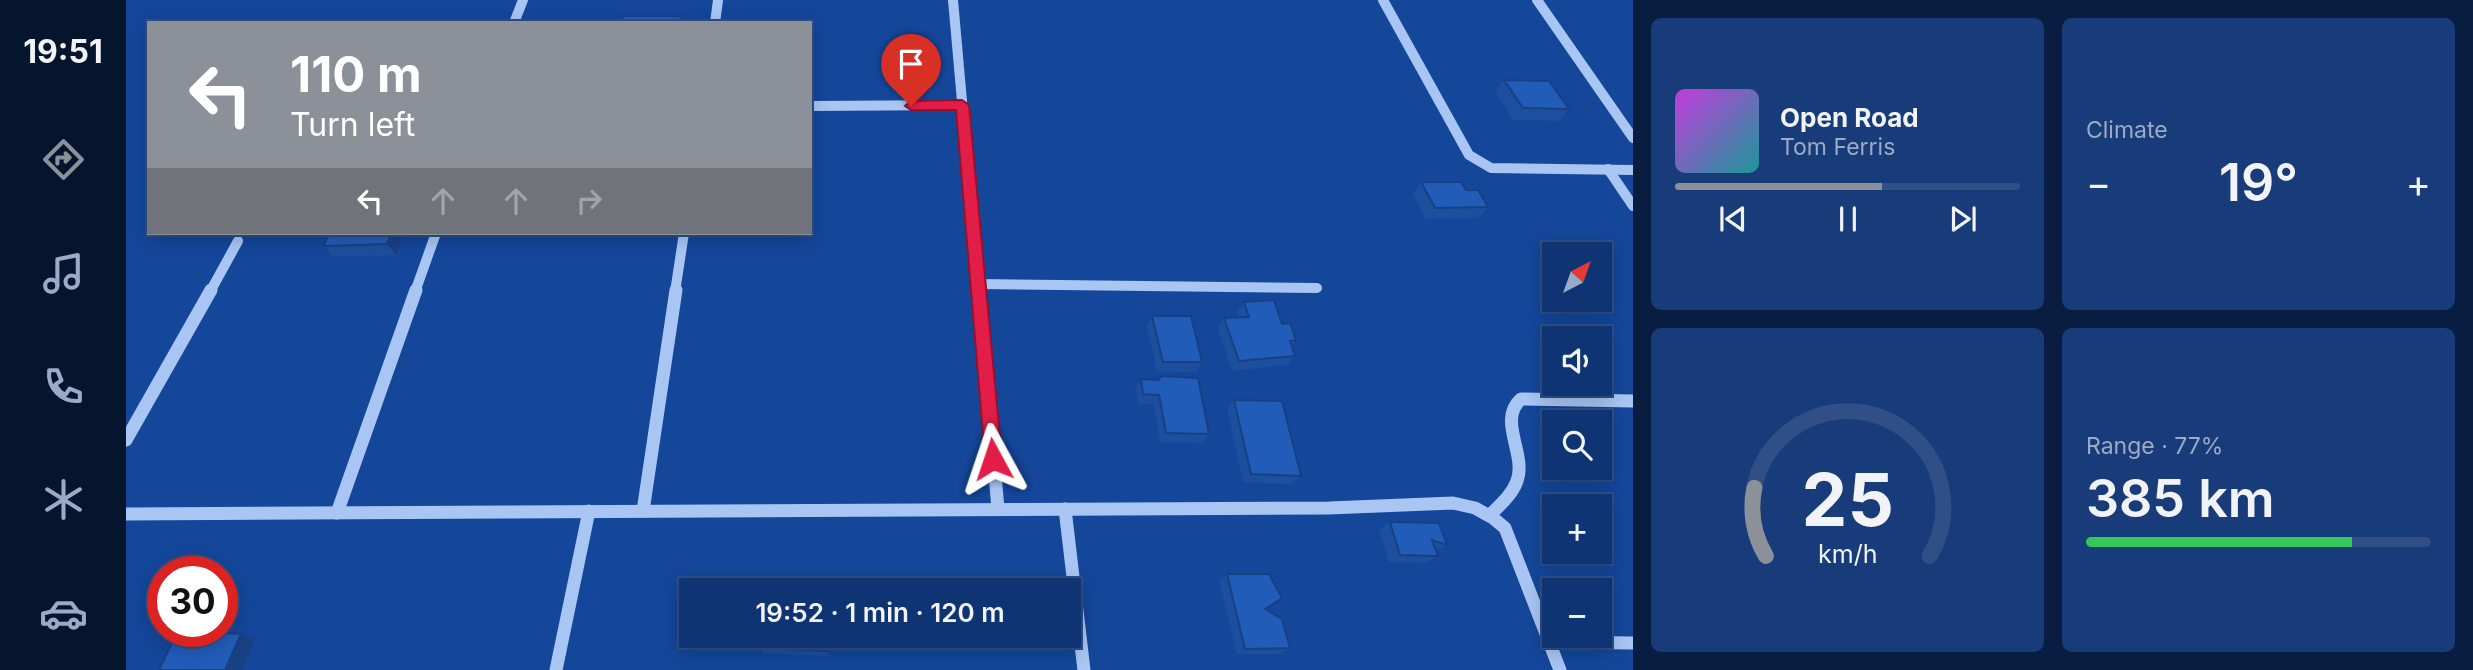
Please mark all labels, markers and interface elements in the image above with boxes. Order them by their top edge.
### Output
text: 19:51 [23,32,103,71]
pin [881,34,941,106]
text: 110 m [290,45,422,104]
icon: arrive [892,45,930,83]
icon: left [175,49,266,140]
text: Open Road [1780,102,1919,133]
text: Turn left [290,105,415,144]
text: Climate [2086,116,2168,144]
text: Tom Ferris [1780,133,1895,161]
icon: directions [39,135,88,184]
text: 19° [2219,151,2298,214]
text: − [2086,160,2111,206]
text: + [2406,160,2431,206]
icon: left [351,182,389,220]
icon: ahead [424,182,462,220]
icon: ahead [497,182,535,220]
icon: right [570,182,608,220]
icon: previous [1714,200,1752,238]
icon: pause [1829,200,1867,238]
icon: next [1944,200,1982,238]
north arrow [1542,242,1612,312]
map controls [1542,242,1612,648]
icon: music [39,249,88,298]
button: sound [1542,326,1612,396]
icon: phone [39,362,88,411]
button: search [1542,410,1612,480]
position arrow [956,422,1030,496]
text: Range · 77% [2086,432,2223,460]
text: 25 [1801,455,1894,544]
text: 385 km [2086,467,2275,530]
icon: climate [39,475,88,524]
button: + [1542,494,1612,564]
text: km/h [1818,539,1877,569]
speed limit sign: 30 [147,556,238,647]
button: − [1542,578,1612,648]
icon: car [39,589,88,638]
text: 19:52 · 1 min · 120 m [755,597,1005,628]

